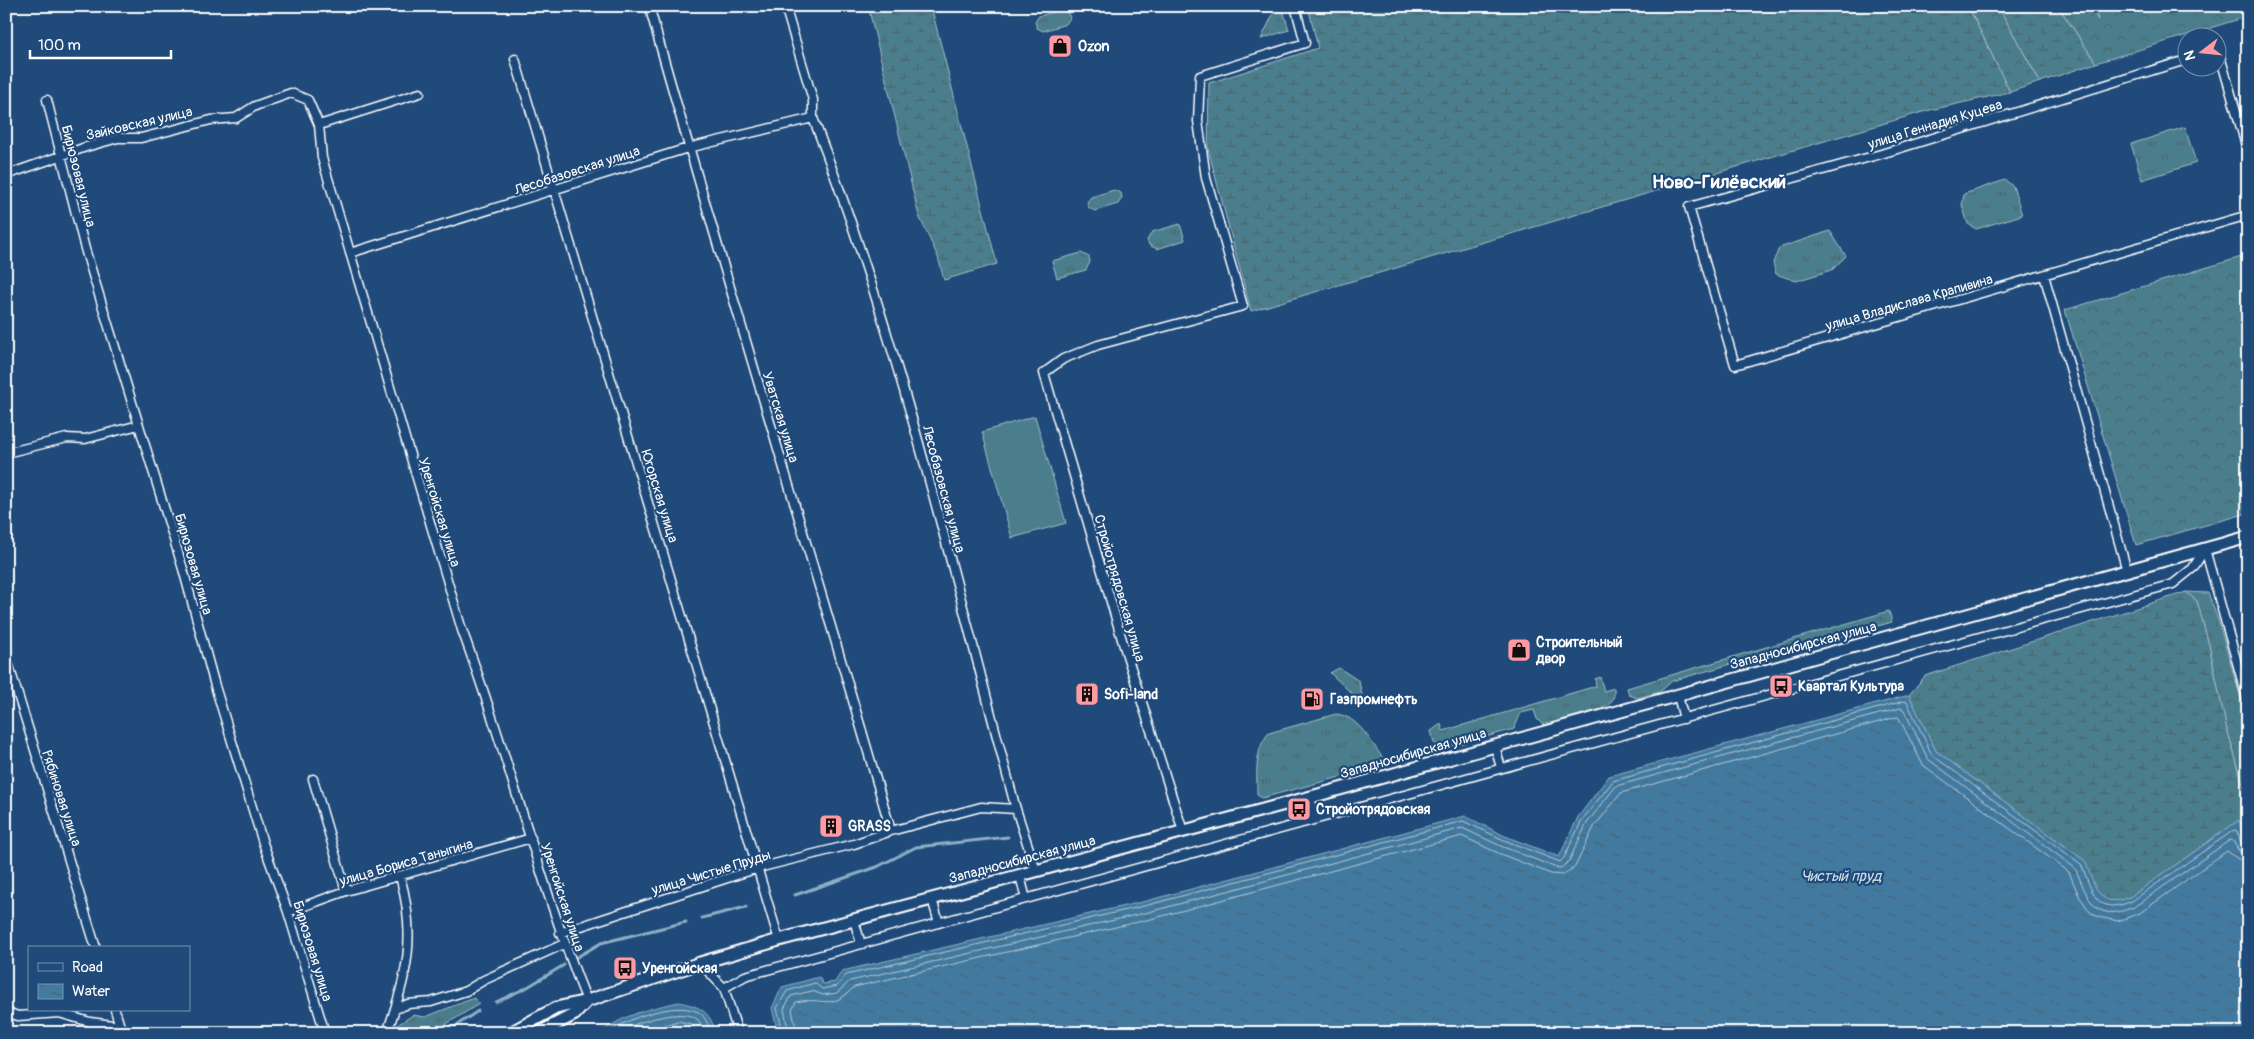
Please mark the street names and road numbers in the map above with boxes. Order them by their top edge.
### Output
street label: улица Геннадия Куцева [1865,96,2004,153]
street label: Зайковская улица [84,103,194,144]
street label: Бирюзовая улица [58,123,99,229]
street label: Лесобазовская улица [511,142,642,199]
street label: улица Владислава Крапивина [1823,270,1995,335]
street label: Уватская улица [759,370,802,465]
street label: Лесобазовская улица [918,423,969,555]
street label: Югорская улица [637,448,682,545]
street label: Уренгойская улица [415,456,464,569]
street label: Бирюзовая улица [171,512,216,617]
street label: Стройотрядовская улица [1090,513,1149,664]
street label: Западносибирская улица [1728,618,1878,673]
street label: Западносибирская улица [1338,724,1488,782]
street label: Рябиновая улица [38,748,85,848]
street label: Западносибирская улица [947,832,1097,887]
street label: улица Бориса Таныгина [336,835,475,890]
street label: Уренгойская улица [537,841,588,954]
street label: улица Чистые Пруды [649,846,773,899]
street label: Бирюзовая улица [289,899,336,1004]

